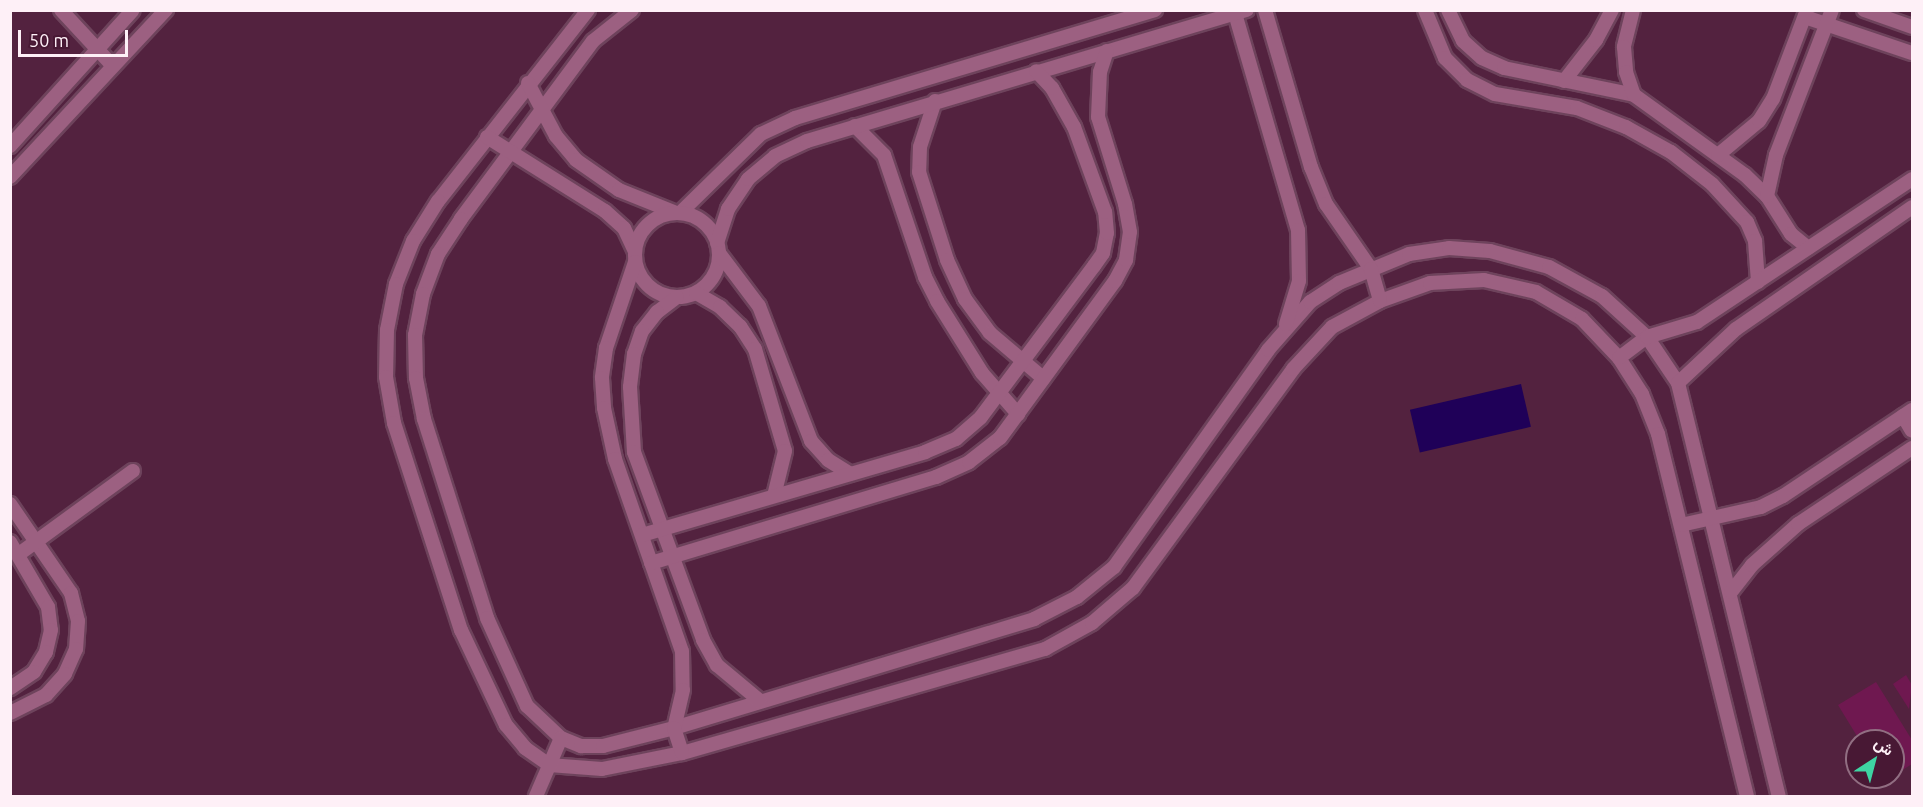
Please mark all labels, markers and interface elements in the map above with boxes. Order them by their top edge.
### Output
scale bar [21,18,130,56]
text: 50 m [29,30,69,50]
north arrow [1845,729,1905,789]
text: ش [1871,733,1897,759]

